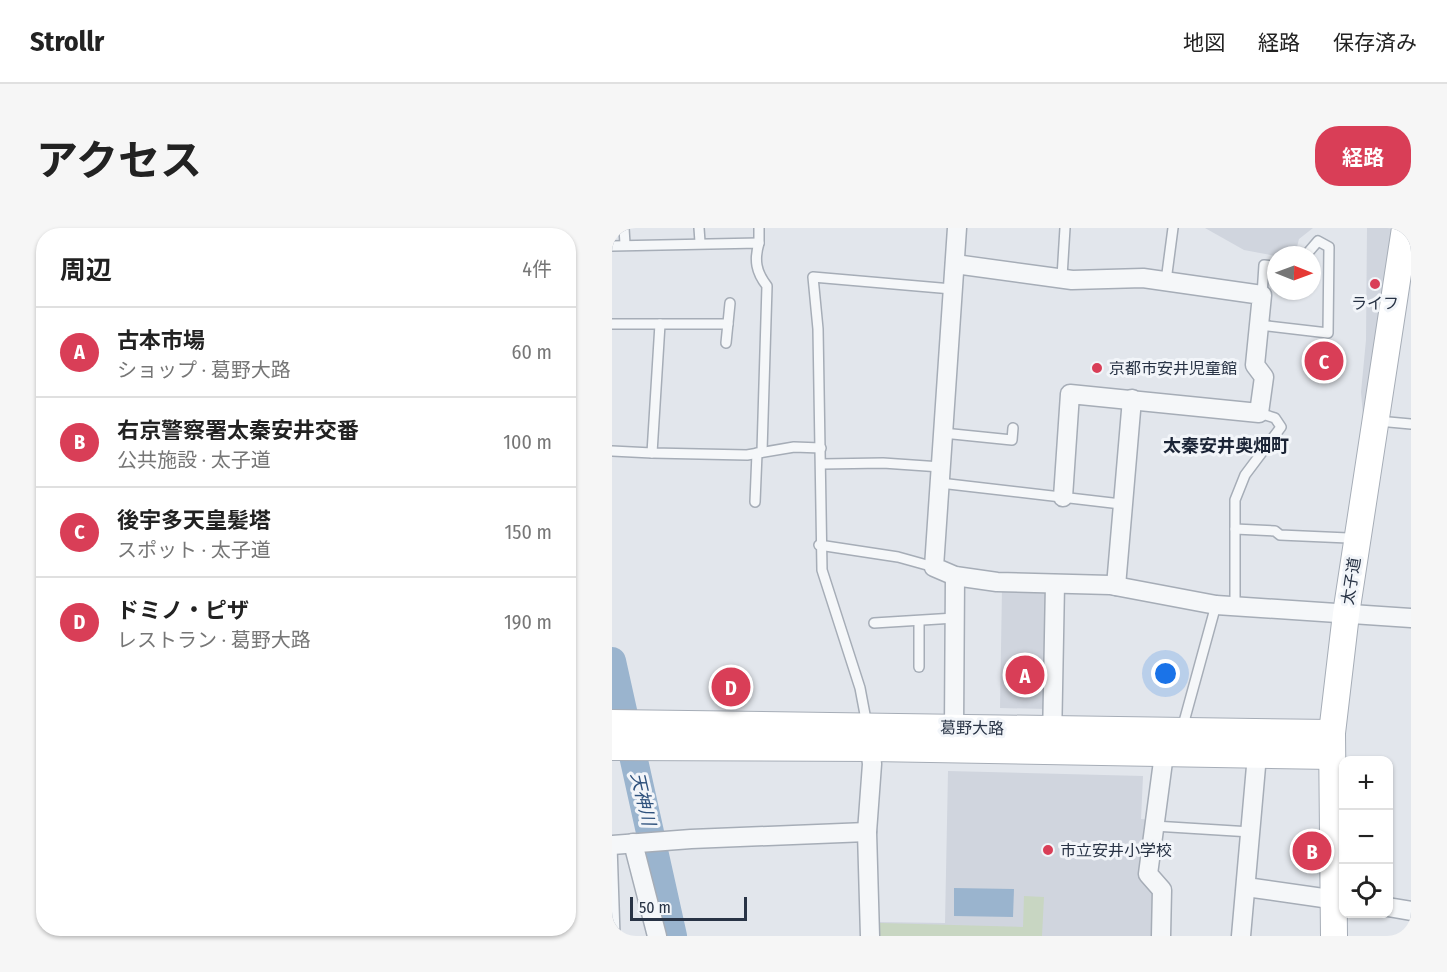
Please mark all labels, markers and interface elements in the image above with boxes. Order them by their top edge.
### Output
text: Strollr [30,25,104,58]
text: 地図 [1183,30,1225,56]
text: 経路 [1258,30,1300,56]
text: 保存済み [1333,30,1417,56]
button: 経路 [1315,126,1411,186]
text: アクセス [36,136,202,186]
north arrow [1267,246,1321,300]
text: 周辺 [60,255,112,286]
text: 4件 [522,257,552,281]
marker: ライフ [1368,277,1382,291]
place label: ライフ [1351,294,1399,313]
text: 古本市場 [117,327,205,354]
pin: C [1304,338,1344,384]
text: A [74,340,85,364]
text: 60 m [512,340,552,364]
text: ショップ · 葛野大路 [117,358,291,382]
place label: 京都市安井児童館 [1109,359,1237,378]
marker: 京都市安井児童館 [1090,361,1104,375]
text: 右京警察署太秦安井交番 [117,417,359,444]
text: B [74,430,85,454]
text: 100 m [503,430,552,454]
district label: 太秦安井奥畑町 [1163,435,1289,457]
text: 公共施設 · 太子道 [117,448,271,472]
text: 後宇多天皇髪塔 [117,507,271,534]
text: C [74,520,85,544]
text: 150 m [505,520,552,544]
text: スポット · 太子道 [117,538,271,562]
street label: 太子道 [1338,556,1364,606]
text: ドミノ・ピザ [117,597,249,624]
text: D [74,610,85,634]
text: 190 m [504,610,552,634]
text: レストラン · 葛野大路 [117,628,311,652]
pin: A [1006,652,1044,698]
your location [1151,659,1180,688]
pin: D [712,664,750,710]
street label: 葛野大路 [940,718,1004,738]
map controls [1339,756,1393,918]
button: + [1339,756,1393,810]
water label: 天神川 [626,770,660,830]
button: − [1339,810,1393,864]
pin: B [1292,828,1332,874]
place label: 市立安井小学校 [1060,841,1172,860]
marker: 市立安井小学校 [1041,843,1055,857]
button: locate [1339,864,1393,918]
scale bar [630,894,747,922]
text: 50 m [639,898,671,917]

